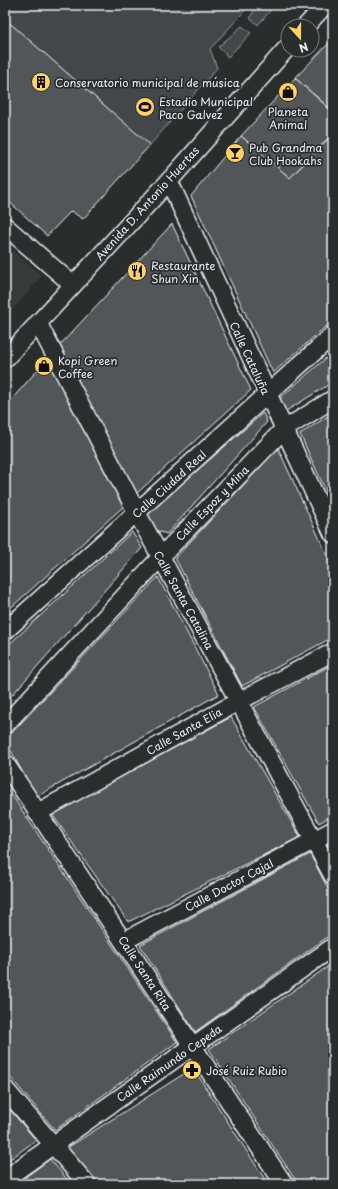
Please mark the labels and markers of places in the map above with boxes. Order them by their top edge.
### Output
building icon: Conservatorio municipal de música [30,71,52,93]
place label: Conservatorio municipal de música [55,74,240,91]
shop icon: Planeta Animal [277,81,299,103]
place label: Estadio Municipal Paco Galvez [159,93,253,123]
sports icon: Estadio Municipal Paco Galvez [134,96,156,118]
place label: Planeta Animal [268,103,308,133]
place label: Pub Grandma Club Hookahs [249,139,323,169]
bar icon: Pub Grandma Club Hookahs [224,142,246,164]
place label: Restaurante Shun Xin [151,257,216,287]
restaurant icon: Restaurante Shun Xin [126,260,148,282]
place label: Kopi Green Coffee [58,352,117,382]
shop icon: Kopi Green Coffee [33,355,55,377]
pharmacy icon: José Ruiz Rubio [181,1059,203,1081]
place label: José Ruiz Rubio [206,1062,287,1079]

